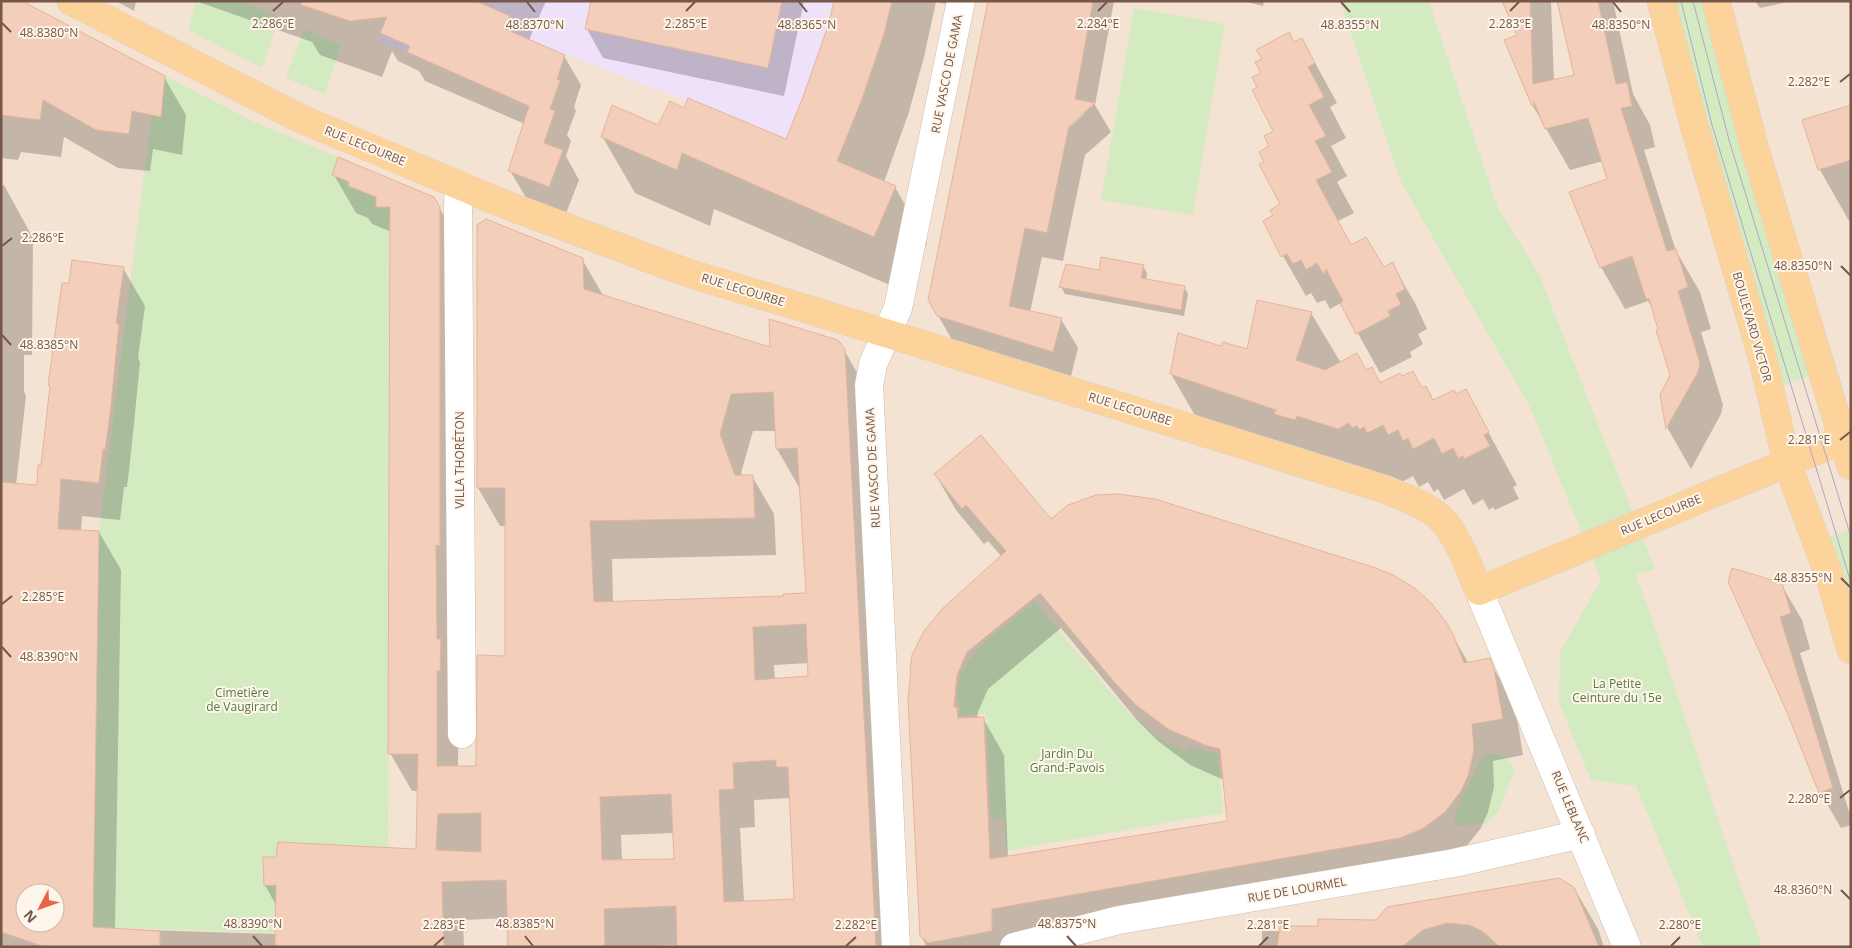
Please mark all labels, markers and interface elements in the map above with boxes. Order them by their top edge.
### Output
street label: RUE VASCO DE GAMA [927,13,966,135]
text: 2.286°E [252,15,294,32]
text: 2.285°E [665,15,707,32]
text: 2.284°E [1077,15,1119,32]
text: 2.283°E [1489,15,1531,32]
text: 48.8370°N [506,16,564,33]
text: 48.8365°N [778,16,836,33]
text: 48.8355°N [1321,16,1379,33]
text: 48.8350°N [1592,16,1650,33]
text: 48.8380°N [20,24,78,41]
text: 2.282°E [1788,73,1830,90]
street label: RUE LECOURBE [322,121,408,170]
text: 2.286°E [22,229,64,246]
text: 48.8350°N [1774,257,1832,274]
street label: RUE LECOURBE [699,269,787,310]
street label: BOULEVARD VICTOR [1729,270,1777,385]
text: 48.8385°N [20,336,78,353]
street label: RUE LECOURBE [1086,388,1174,429]
street label: RUE VASCO DE GAMA [861,407,884,529]
street label: VILLA THORÉTON [451,411,468,509]
text: 2.281°E [1788,431,1830,448]
street label: RUE LECOURBE [1618,490,1704,539]
text: 48.8355°N [1774,569,1832,586]
text: 2.285°E [22,588,64,605]
text: 48.8390°N [20,648,78,665]
park label: La Petite Ceinture du 15e [1572,675,1662,706]
park label: Cimetière de Vaugirard [206,684,278,715]
park label: Jardin Du Grand-Pavois [1030,745,1105,776]
street label: RUE LEBLANC [1548,768,1594,846]
text: 2.280°E [1788,790,1830,807]
street label: RUE DE LOURMEL [1246,872,1348,907]
text: 48.8360°N [1774,881,1832,898]
north arrow [15,883,65,933]
text: N [19,906,41,927]
text: 48.8390°N [224,915,282,932]
text: 48.8385°N [496,915,554,932]
text: 48.8375°N [1038,915,1096,932]
text: 2.283°E [423,916,465,933]
text: 2.282°E [835,916,877,933]
text: 2.281°E [1247,916,1289,933]
text: 2.280°E [1659,916,1701,933]

